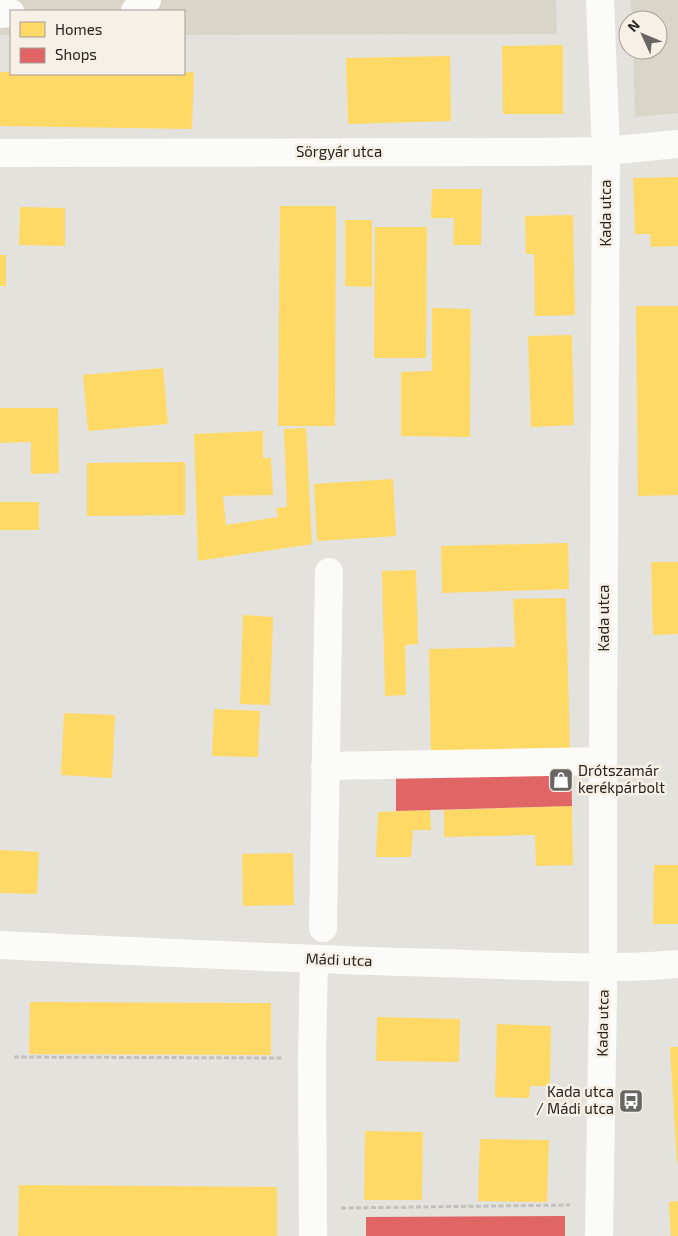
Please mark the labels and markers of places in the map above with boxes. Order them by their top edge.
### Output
place label: Drótszamár kerékpárbolt [578,761,665,796]
shop icon: Drótszamár kerékpárbolt [548,767,574,793]
place label: Kada utca / Mádi utca [536,1082,614,1117]
bus stop icon: Kada utca / Mádi utca [618,1088,644,1114]

